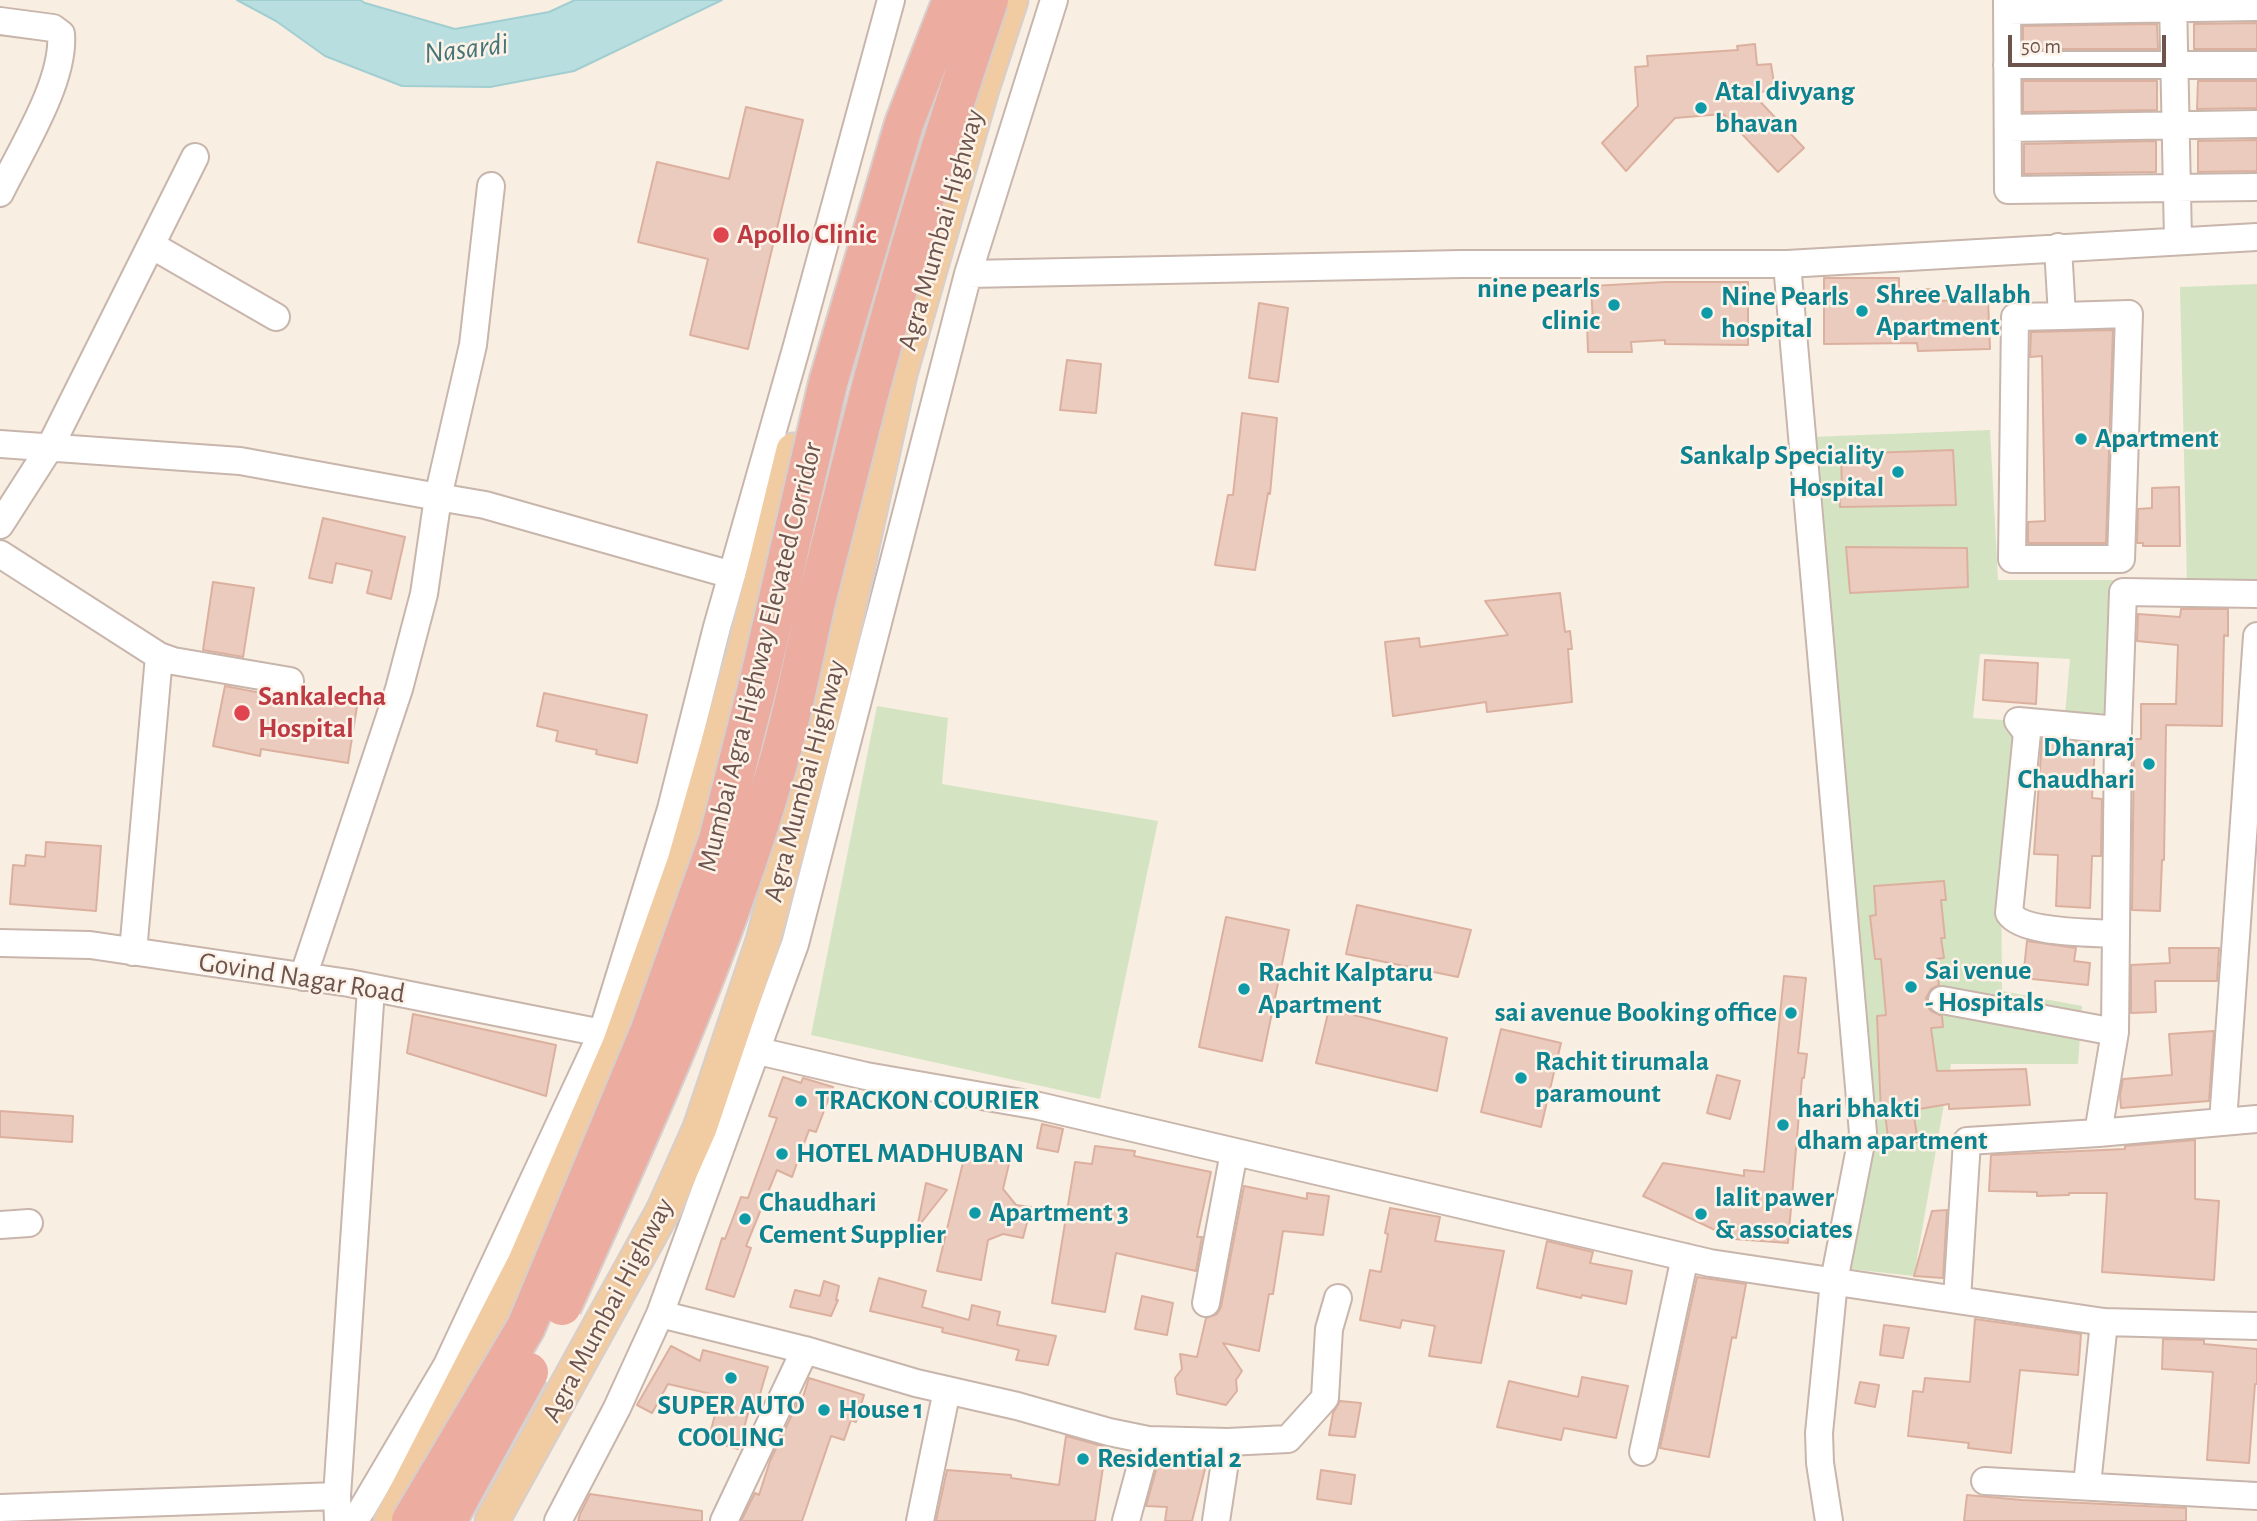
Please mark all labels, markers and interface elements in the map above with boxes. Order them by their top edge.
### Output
scale bar [2012,21,2170,65]
water label: Nasardi [422,26,510,72]
text: 50 m [2021,36,2061,57]
place label: Atal divyang bhavan [1715,75,1855,141]
marker: Atal divyang bhavan [1693,100,1709,116]
street label: Agra Mumbai Highway [890,106,992,354]
place label: Apollo Clinic [737,218,877,252]
marker: Apollo Clinic [711,225,731,245]
place label: nine pearls clinic [1477,272,1600,338]
place label: Shree Vallabh Apartment [1876,278,2031,344]
place label: Nine Pearls hospital [1721,280,1849,346]
marker: nine pearls clinic [1606,297,1622,313]
marker: Shree Vallabh Apartment [1854,303,1870,319]
marker: Nine Pearls hospital [1699,305,1715,321]
place label: Apartment [2095,422,2218,456]
marker: Apartment [2073,431,2089,447]
street label: Mumbai Agra Highway Elevated Corridor [690,439,830,875]
place label: Sankalp Speciality Hospital [1680,439,1884,505]
marker: Sankalp Speciality Hospital [1890,464,1906,480]
street label: Agra Mumbai Highway [757,656,853,906]
place label: Sankalecha Hospital [258,680,386,746]
marker: Sankalecha Hospital [232,703,252,723]
place label: Dhanraj Chaudhari [2017,731,2135,797]
marker: Dhanraj Chaudhari [2141,756,2157,772]
street label: Govind Nagar Road [196,945,408,1011]
place label: Sai venue - Hospitals [1925,954,2044,1020]
place label: Rachit Kalptaru Apartment [1258,956,1433,1022]
marker: Sai venue - Hospitals [1903,979,1919,995]
marker: Rachit Kalptaru Apartment [1236,981,1252,997]
place label: sai avenue Booking office [1495,996,1777,1030]
marker: sai avenue Booking office [1783,1005,1799,1021]
place label: Rachit tirumala paramount [1535,1045,1709,1111]
marker: Rachit tirumala paramount [1513,1070,1529,1086]
place label: TRACKON COURIER [815,1084,1040,1118]
place label: hari bhakti dham apartment [1797,1092,1987,1158]
marker: TRACKON COURIER [793,1093,809,1109]
marker: hari bhakti dham apartment [1775,1117,1791,1133]
place label: HOTEL MADHUBAN [796,1137,1024,1171]
marker: HOTEL MADHUBAN [774,1146,790,1162]
place label: lalit pawer & associates [1715,1181,1853,1247]
place label: Chaudhari Cement Supplier [759,1186,946,1252]
street label: Agra Mumbai Highway [535,1192,681,1428]
place label: Apartment 3 [989,1196,1129,1230]
marker: Apartment 3 [967,1205,983,1221]
marker: lalit pawer & associates [1693,1206,1709,1222]
marker: Chaudhari Cement Supplier [737,1211,753,1227]
marker: SUPER AUTO COOLING [723,1370,739,1386]
place label: SUPER AUTO COOLING [657,1389,805,1455]
place label: House 1 [838,1393,924,1427]
marker: House 1 [816,1402,832,1418]
place label: Residential 2 [1097,1442,1242,1476]
marker: Residential 2 [1075,1451,1091,1467]

